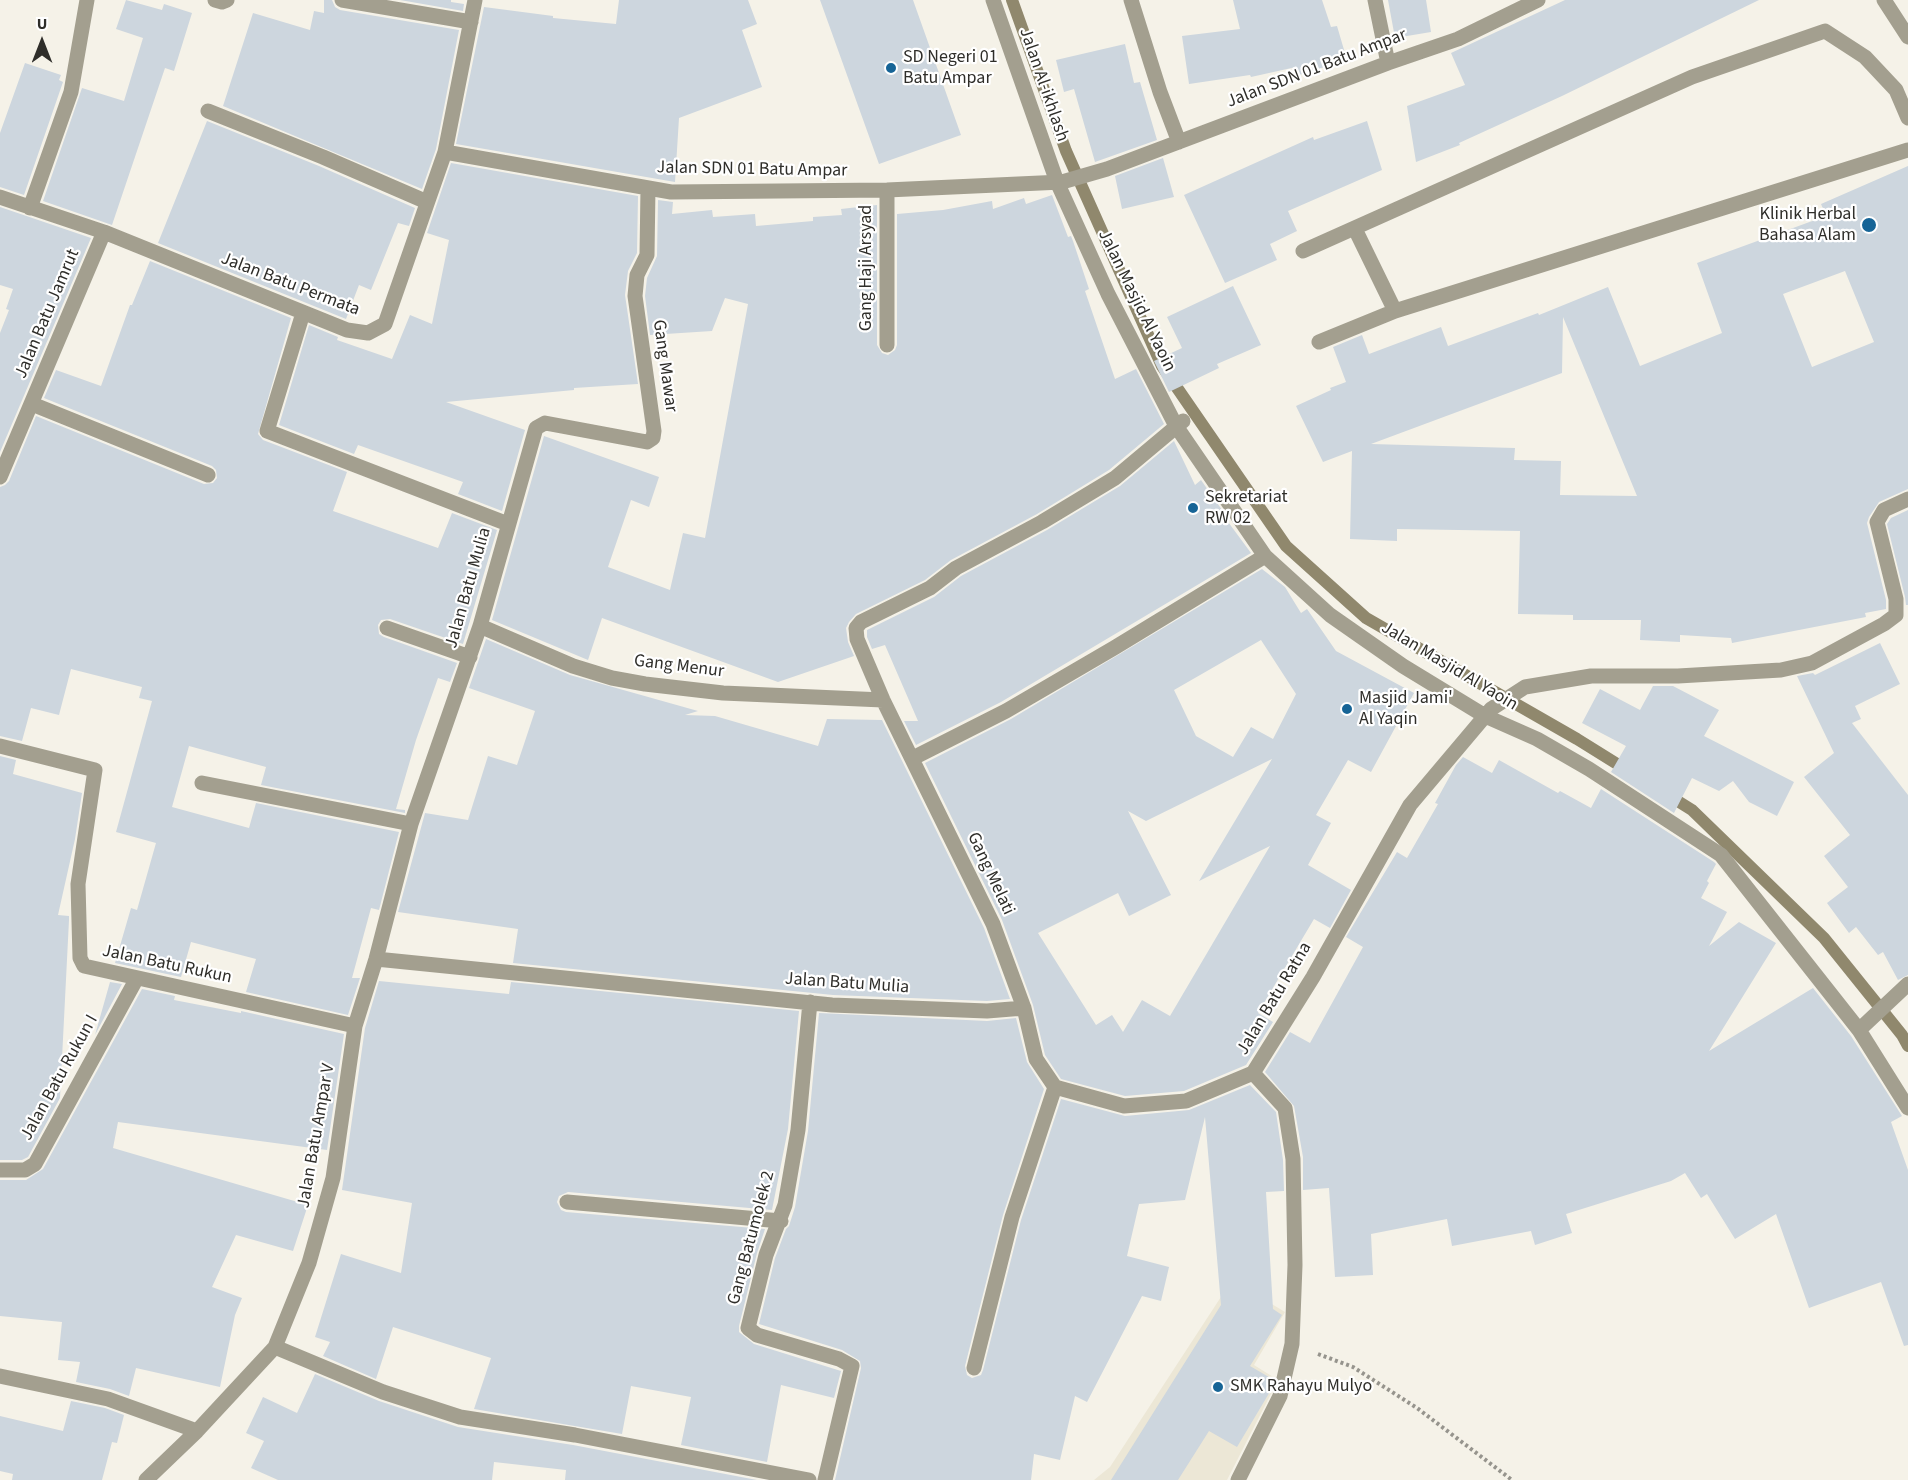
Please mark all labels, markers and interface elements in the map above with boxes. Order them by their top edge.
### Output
north arrow [12,12,72,72]
text: U [37,13,47,35]
street label: Jalan Al-ikhlash [1013,25,1073,145]
street label: Jalan SDN 01 Batu Ampar [1224,25,1410,113]
place label: SD Negeri 01 Batu Ampar [903,47,998,90]
marker: SD Negeri 01 Batu Ampar [884,61,898,75]
street label: Jalan SDN 01 Batu Ampar [656,158,848,182]
place label: Klinik Herbal Bahasa Alam [1759,204,1856,246]
street label: Gang Haji Arsyad [856,205,878,331]
marker: Klinik Herbal Bahasa Alam [1860,216,1878,234]
street label: Jalan Masjid Al Yaoin [1092,226,1180,376]
street label: Jalan Batu Jamrut [11,246,85,382]
street label: Jalan Batu Permata [217,249,363,321]
street label: Gang Mawar [647,318,681,414]
place label: Sekretariat RW 02 [1205,487,1288,530]
marker: Sekretariat RW 02 [1186,501,1200,515]
street label: Jalan Batu Mulia [441,525,497,651]
street label: Jalan Masjid Al Yaoin [1377,618,1521,716]
street label: Gang Menur [633,651,725,683]
place label: Masjid Jami' Al Yaqin [1359,688,1453,730]
marker: Masjid Jami' Al Yaqin [1340,702,1354,716]
street label: Gang Melati [961,829,1019,919]
street label: Jalan Batu Ratna [1233,939,1317,1059]
street label: Jalan Batu Rukun [100,941,234,989]
street label: Jalan Batu Mulia [784,969,910,999]
street label: Jalan Batu Rukun I [17,1011,103,1145]
street label: Jalan Batu Ampar V [294,1062,340,1210]
street label: Gang Batumolek 2 [724,1169,780,1307]
place label: SMK Rahayu Mulyo [1230,1376,1372,1398]
marker: SMK Rahayu Mulyo [1211,1380,1225,1394]

